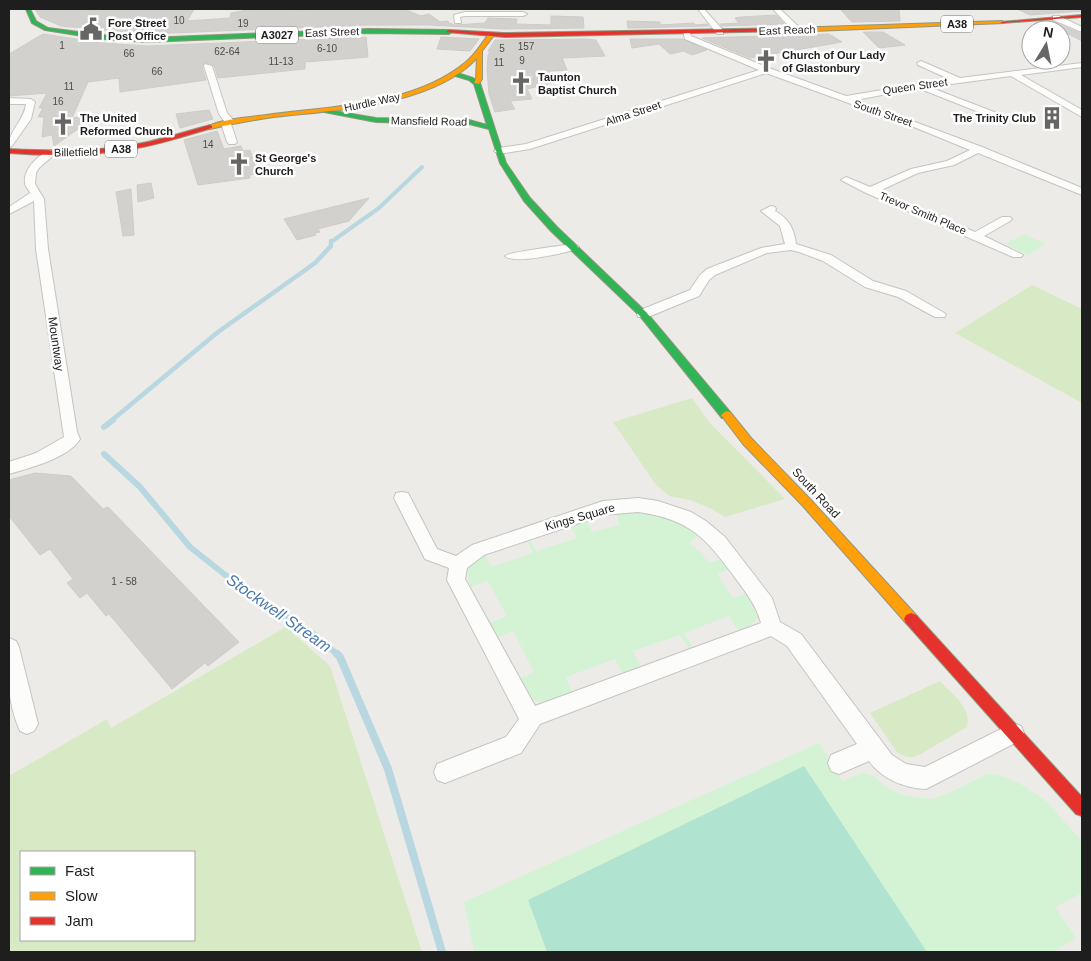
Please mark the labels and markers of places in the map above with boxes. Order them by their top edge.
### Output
public building icon: Fore Street Post Office [78,16,104,42]
place label: Fore Street Post Office [108,17,166,42]
church icon: Church of Our Lady of Glastonbury [753,48,779,74]
place label: Church of Our Lady of Glastonbury [782,49,886,74]
church icon: Taunton Baptist Church [508,70,534,96]
place label: Taunton Baptist Church [538,71,617,96]
building icon: The Trinity Club [1039,105,1065,131]
church icon: The United Reformed Church [50,111,76,137]
place label: The United Reformed Church [80,112,173,137]
place label: The Trinity Club [953,112,1036,124]
church icon: St George's Church [226,151,252,177]
place label: St George's Church [255,152,316,177]

